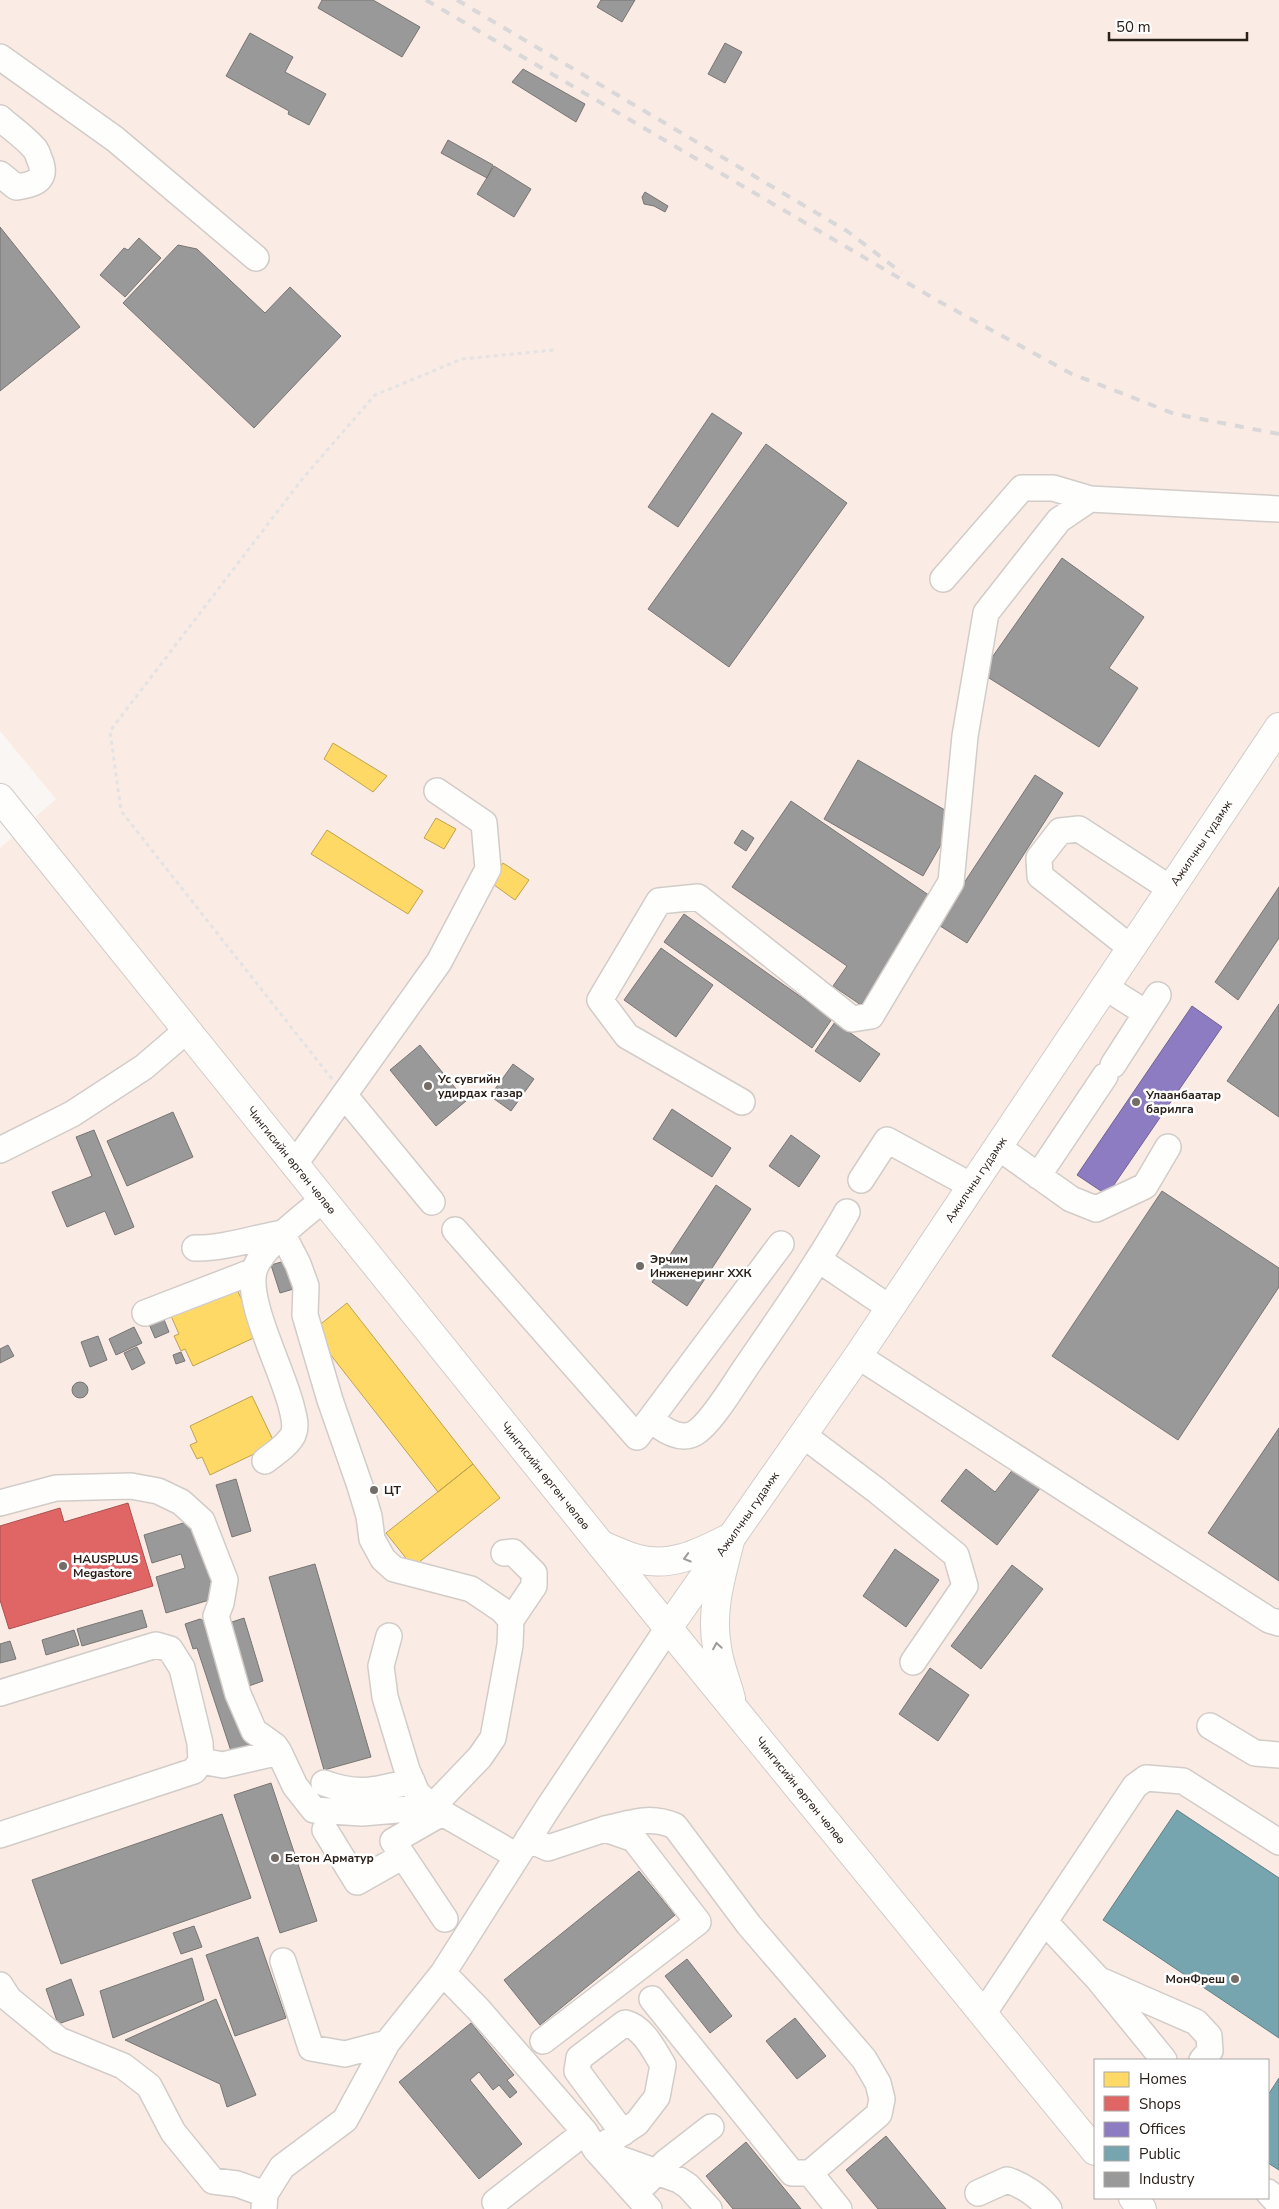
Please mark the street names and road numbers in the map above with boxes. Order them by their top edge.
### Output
street label: Ажилчны гудамж [1167,797,1236,889]
street label: Чингисийн өргөн чөлөө [243,1103,340,1218]
street label: Ажилчны гудамж [942,1133,1011,1226]
street label: Чингисийн өргөн чөлөө [497,1418,594,1533]
street label: Ажилчны гудамж [712,1468,783,1560]
street label: Чингисийн өргөн чөлөө [752,1733,849,1848]

